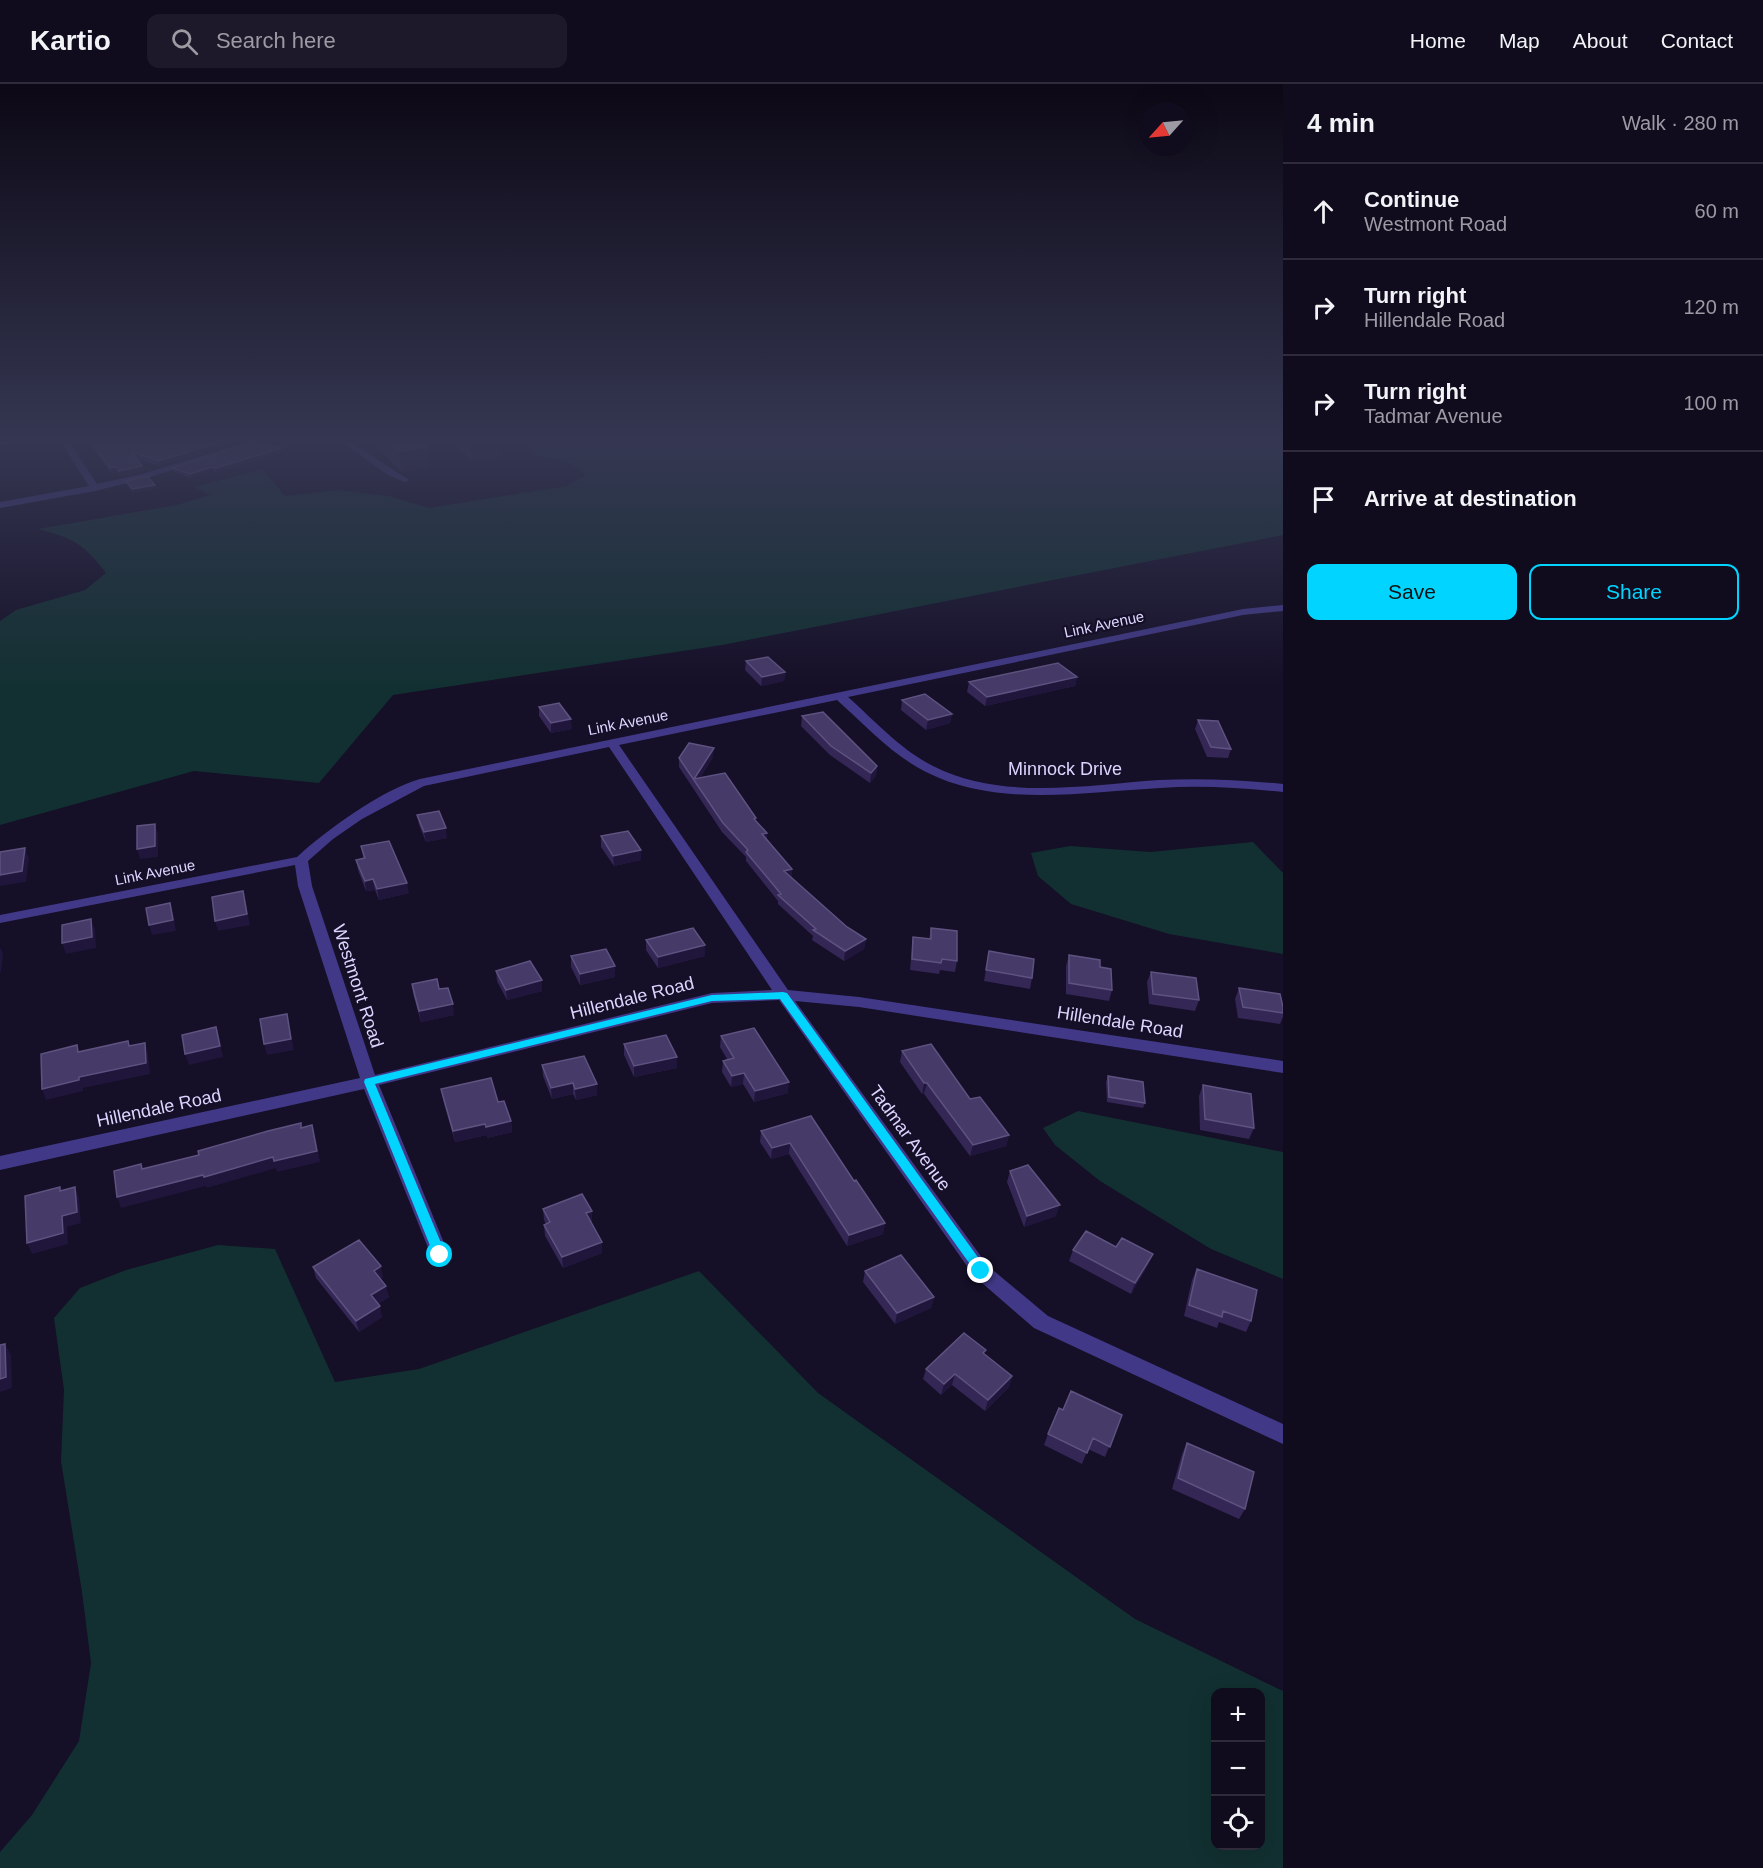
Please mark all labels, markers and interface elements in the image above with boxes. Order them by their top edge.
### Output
search box [147,14,567,68]
text: Kartio [30,25,111,56]
icon: search [168,25,201,58]
text: Search here [216,28,336,53]
text: Home [1410,29,1466,52]
text: Map [1499,29,1540,52]
text: About [1573,29,1628,52]
text: Contact [1661,29,1733,52]
north arrow [1139,102,1193,156]
text: 4 min [1307,108,1375,138]
text: Walk · 280 m [1622,112,1739,134]
text: Continue [1364,187,1459,212]
icon: ahead [1307,195,1340,228]
text: 60 m [1695,200,1739,222]
text: Westmont Road [1364,213,1507,235]
text: Turn right [1364,283,1466,308]
icon: right [1307,291,1340,324]
text: 120 m [1683,296,1739,318]
text: Hillendale Road [1364,309,1505,331]
text: Turn right [1364,379,1466,404]
icon: right [1307,387,1340,420]
text: 100 m [1683,392,1739,414]
text: Tadmar Avenue [1364,405,1503,427]
icon: arrive [1307,483,1340,516]
text: Arrive at destination [1364,486,1577,511]
button: Save [1307,564,1517,620]
button: Share [1529,564,1739,620]
street label: Link Avenue [1062,607,1146,641]
street label: Link Avenue [586,706,670,738]
street label: Minnock Drive [1008,759,1122,779]
street label: Link Avenue [113,856,197,888]
street label: Westmont Road [329,922,387,1050]
street label: Hillendale Road [568,973,696,1023]
street label: Hillendale Road [1056,1002,1184,1042]
street label: Tadmar Avenue [865,1082,955,1194]
street label: Hillendale Road [95,1085,223,1131]
route start [426,1241,452,1267]
route end [967,1257,993,1283]
map controls [1211,1688,1265,1850]
button: + [1211,1688,1265,1742]
button: − [1211,1742,1265,1796]
button: locate [1211,1796,1265,1850]

